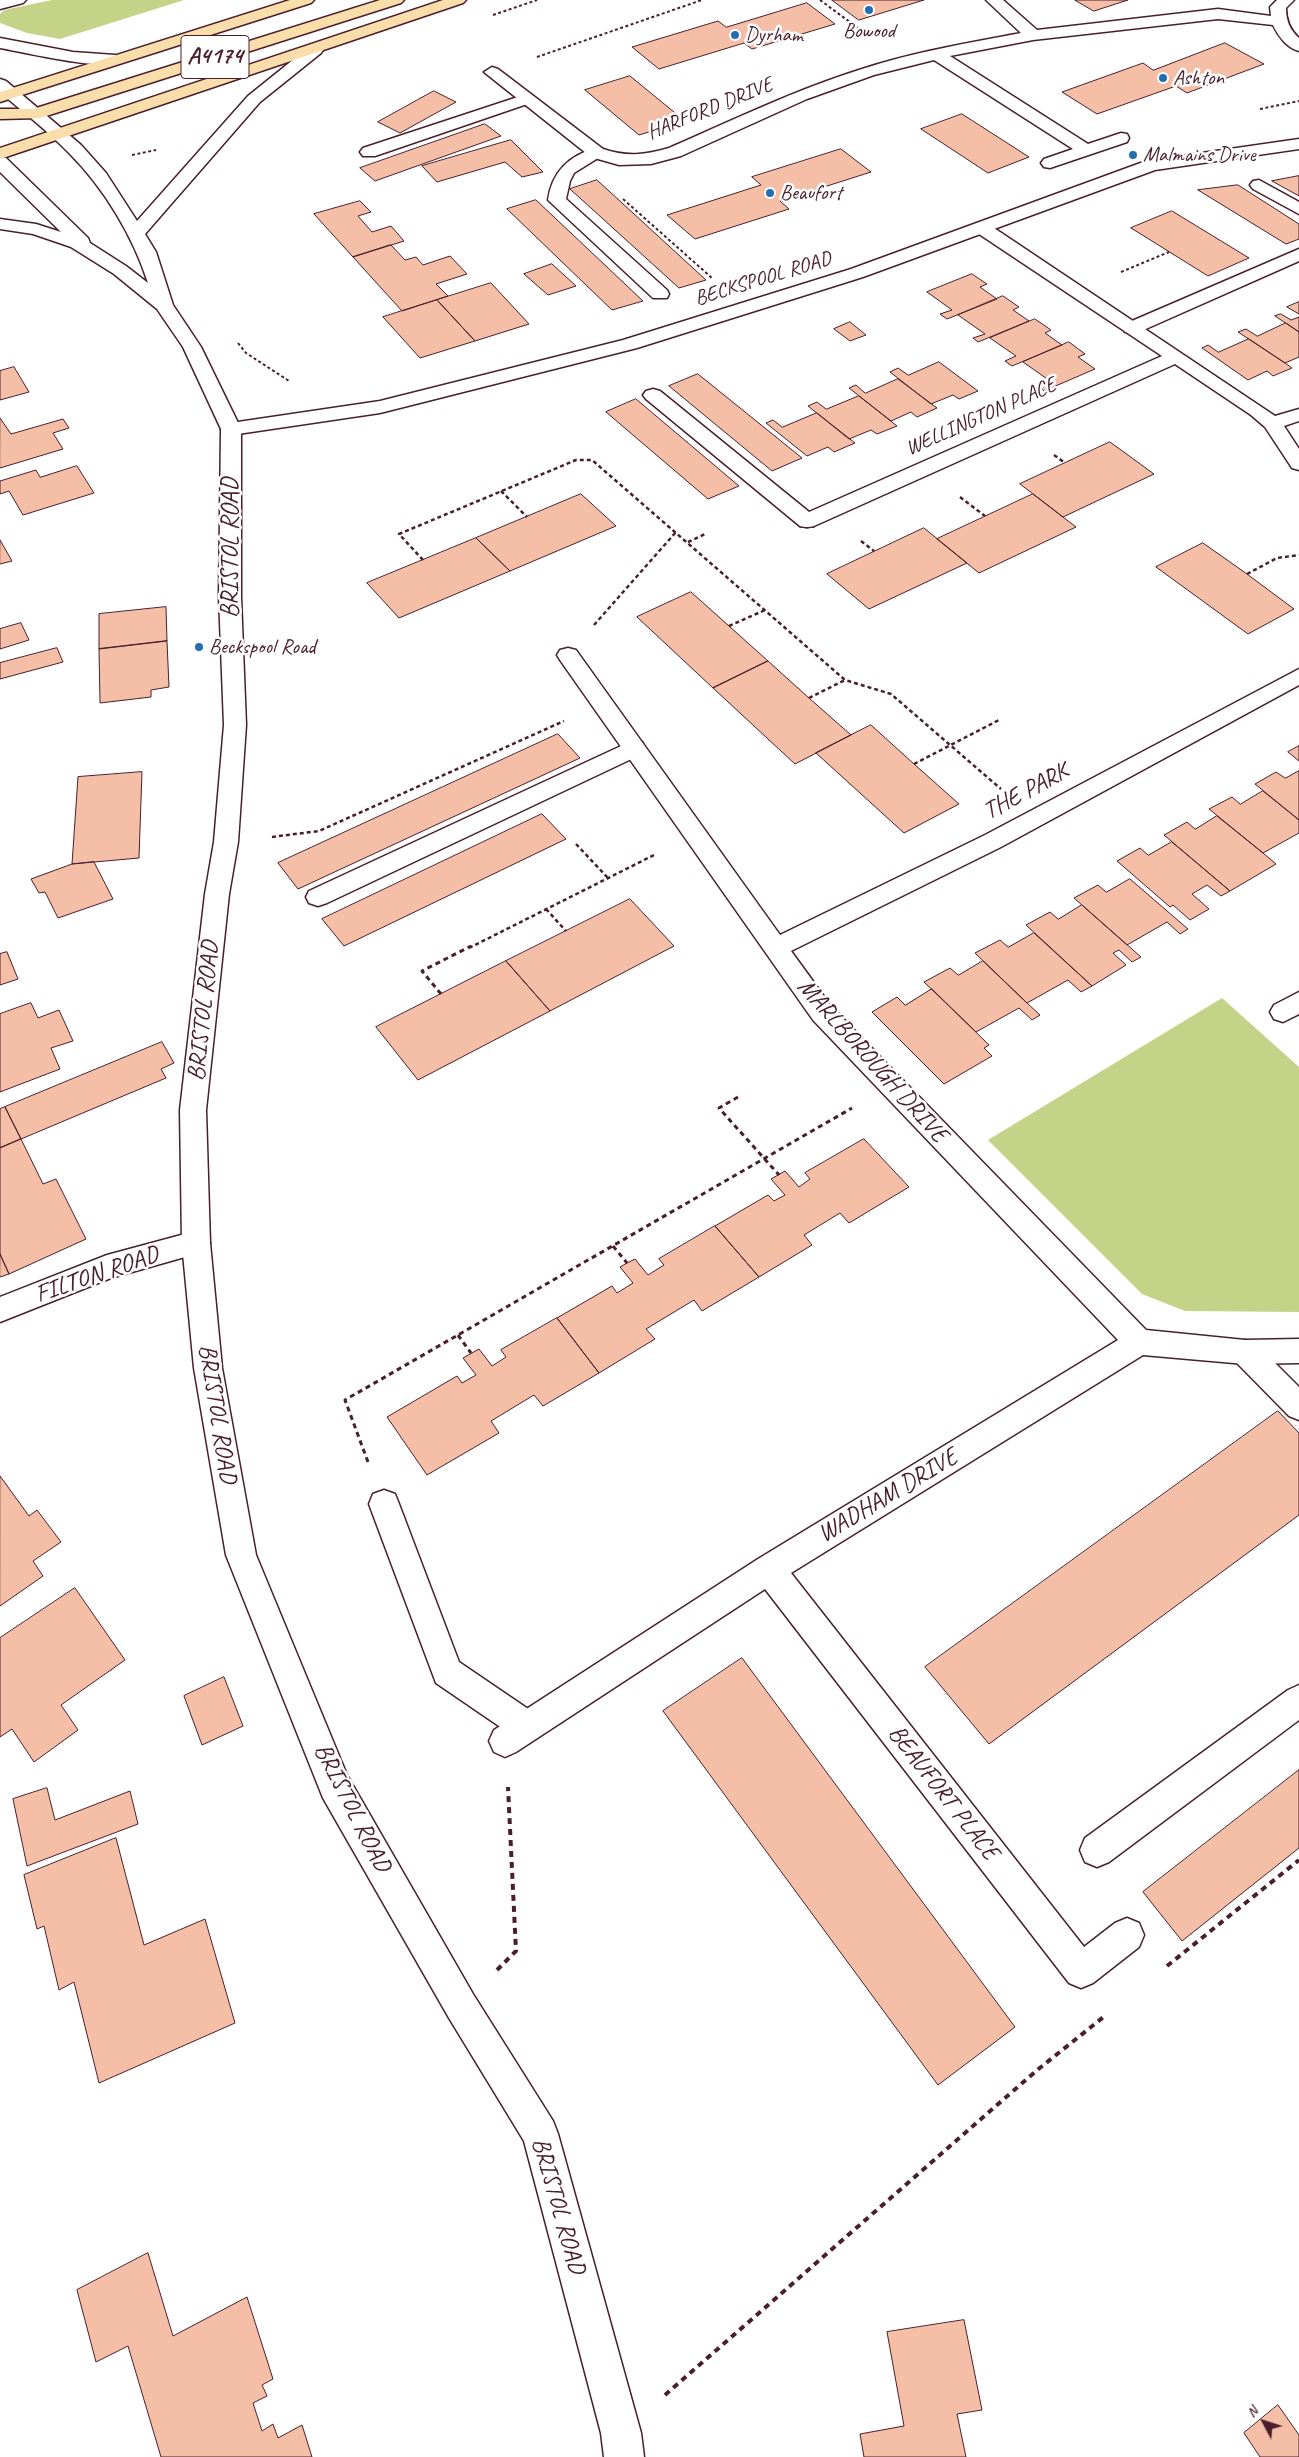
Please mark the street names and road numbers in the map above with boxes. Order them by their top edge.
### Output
road number: A4174 [181,36,249,78]
street label: HARFORD DRIVE [643,72,777,146]
street label: BECKSPOOL ROAD [692,246,834,312]
street label: WELLINGTON PLACE [902,372,1060,462]
street label: BRISTOL ROAD [216,478,246,618]
street label: THE PARK [978,757,1074,827]
street label: BRISTOL ROAD [182,940,226,1082]
street label: MARLBOROUGH DRIVE [790,973,954,1149]
street label: FILTON ROAD [31,1240,163,1310]
street label: BRISTOL ROAD [191,1342,243,1486]
street label: WADHAM DRIVE [813,1443,963,1549]
street label: BEAUFORT PLACE [881,1719,1005,1867]
street label: BRISTOL ROAD [307,1739,397,1877]
street label: BRISTOL ROAD [524,2134,592,2278]

